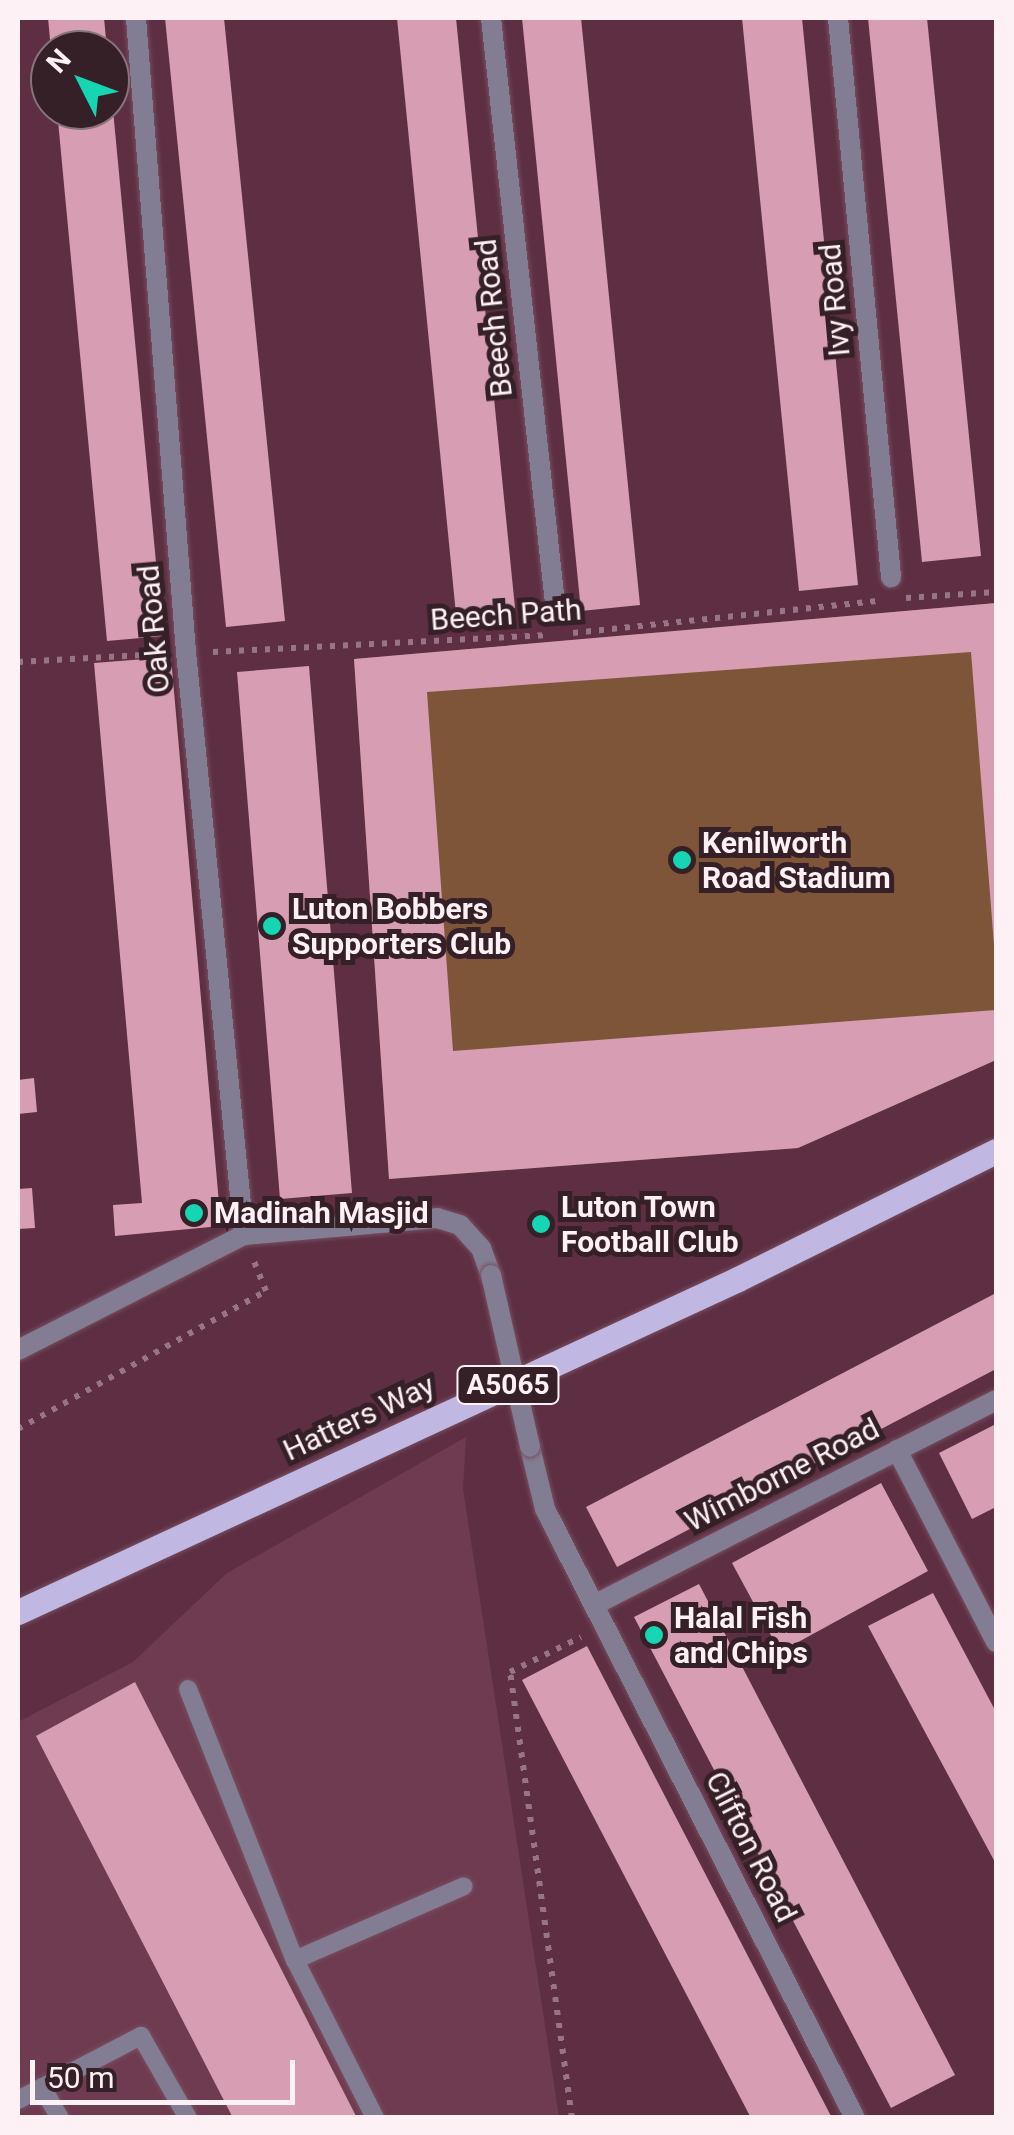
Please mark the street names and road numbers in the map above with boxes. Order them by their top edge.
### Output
street label: Beech Road [468,237,520,399]
street label: Ivy Road [812,242,858,358]
street label: Oak Road [130,563,178,695]
street label: Beech Path [429,592,583,638]
road number: A5065 [456,1362,560,1408]
street label: Hatters Way [278,1367,440,1469]
street label: Wimborne Road [679,1411,885,1539]
street label: Clifton Road [698,1766,804,1928]

